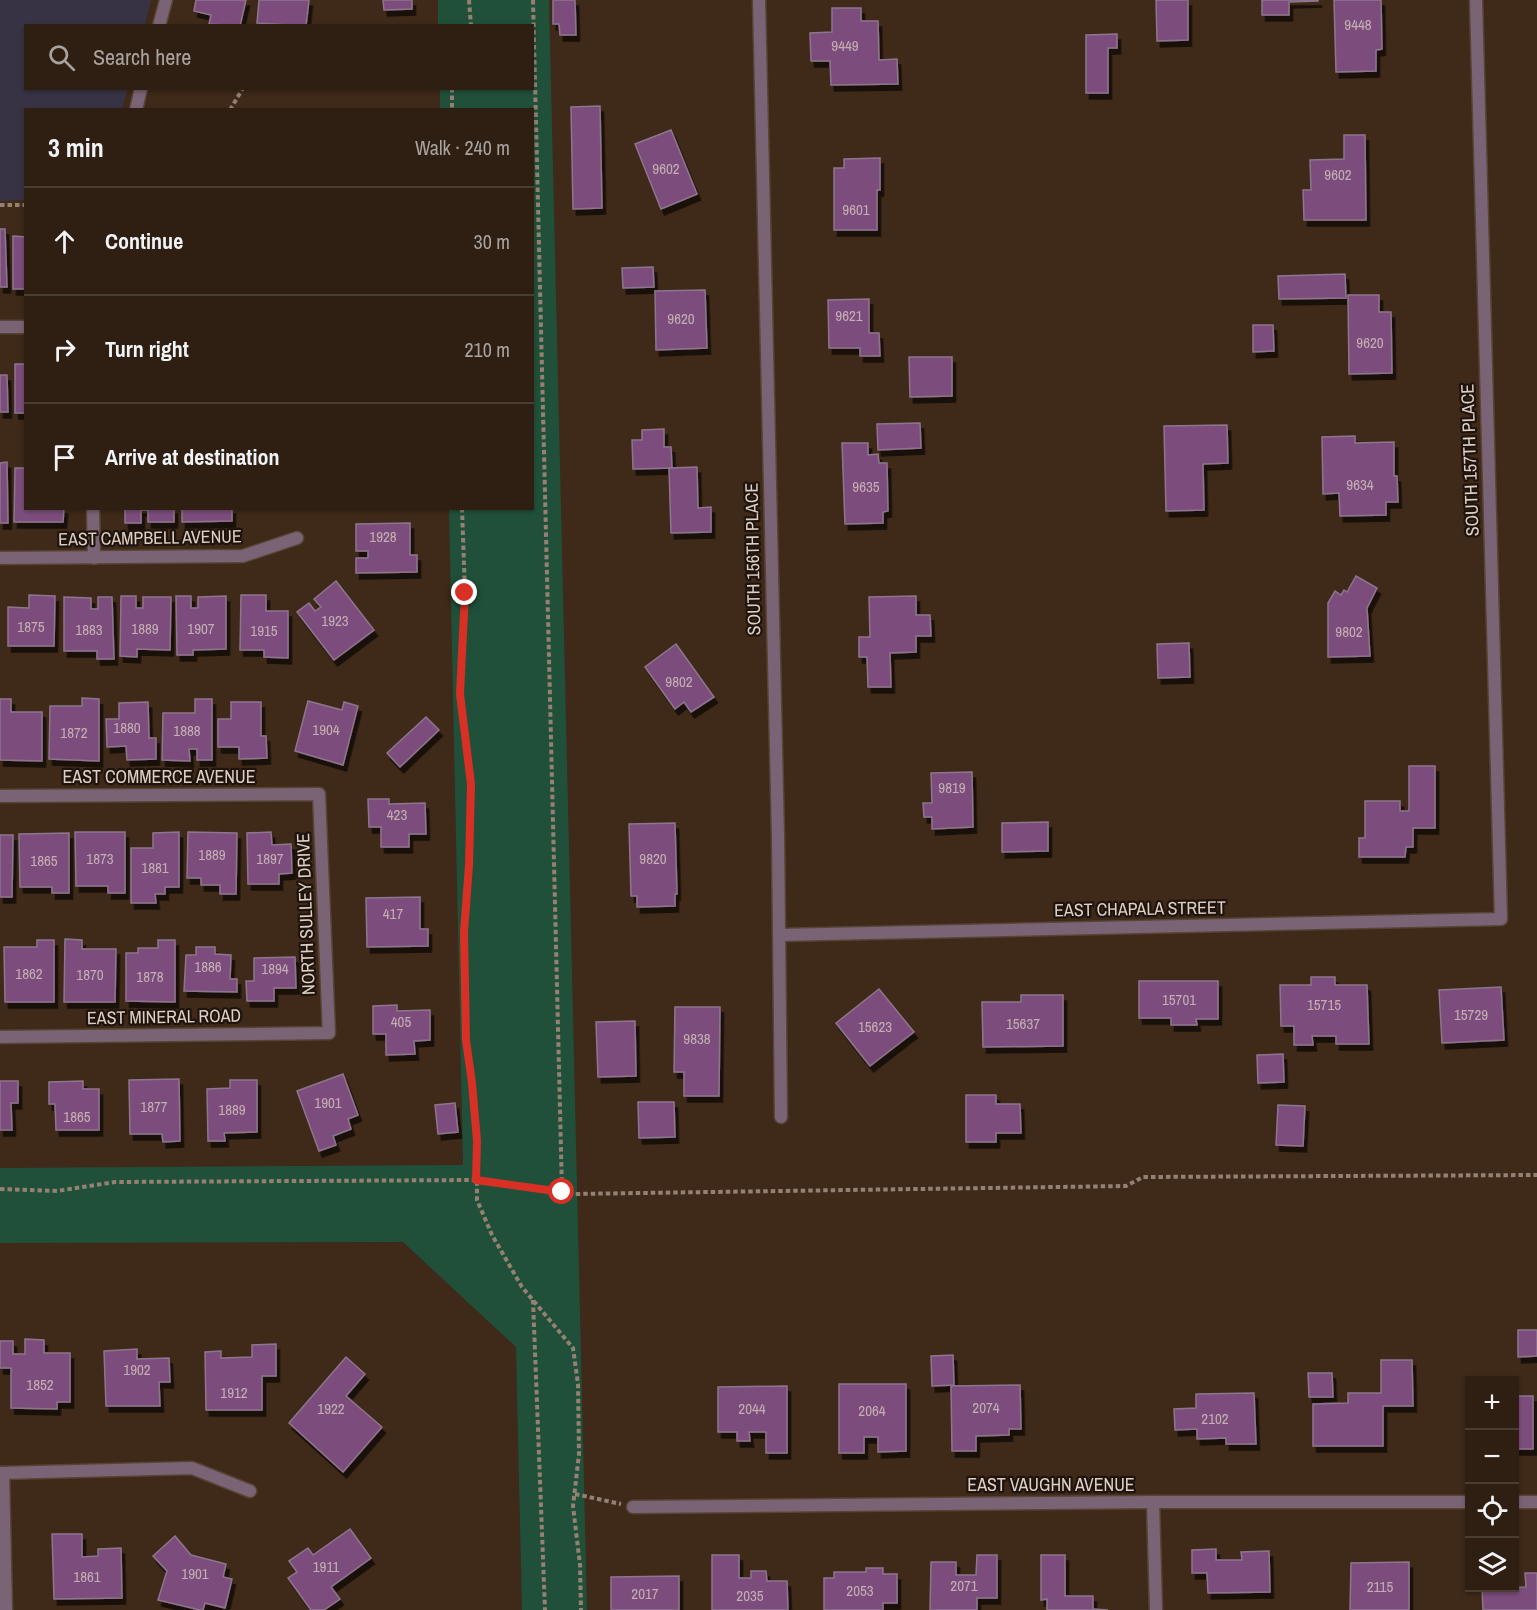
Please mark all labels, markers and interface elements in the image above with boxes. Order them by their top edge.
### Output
house number: 9448 [1344,14,1372,35]
search box [24,24,534,90]
house number: 9449 [831,35,859,56]
icon: search [45,41,78,74]
text: Search here [93,42,191,72]
text: 3 min [48,130,104,165]
text: Walk · 240 m [415,134,510,161]
house number: 9602 [652,158,680,179]
house number: 9602 [1324,164,1352,185]
house number: 9601 [842,199,870,220]
icon: ahead [48,225,81,258]
text: Continue [105,226,183,256]
text: 30 m [474,228,510,255]
house number: 9621 [835,305,863,326]
house number: 9620 [667,308,695,329]
house number: 9620 [1356,332,1384,353]
icon: right [48,333,81,366]
text: Turn right [105,334,189,364]
text: 210 m [464,336,510,363]
street label: SOUTH 157TH PLACE [1454,383,1485,537]
icon: arrive [48,441,81,474]
text: Arrive at destination [105,442,279,472]
house number: 9634 [1346,474,1374,495]
house number: 9635 [852,476,880,497]
street label: SOUTH 156TH PLACE [739,483,766,636]
street label: EAST CAMPBELL AVENUE [58,523,242,552]
house number: 1928 [369,526,397,547]
route end [451,579,477,605]
house number: 1923 [321,610,349,631]
house number: 1875 [17,616,45,637]
house number: 1889 [131,618,159,639]
house number: 1907 [187,618,215,639]
house number: 1883 [75,619,103,640]
house number: 1915 [250,620,278,641]
house number: 9802 [1335,621,1363,642]
house number: 9802 [665,671,693,692]
house number: 1880 [113,717,141,738]
house number: 1904 [312,719,340,740]
house number: 1888 [173,720,201,741]
house number: 1872 [60,722,88,743]
street label: EAST COMMERCE AVENUE [62,764,256,789]
house number: 9819 [938,777,966,798]
house number: 423 [387,804,407,825]
street label: NORTH SULLEY DRIVE [290,833,321,995]
house number: 1889 [198,844,226,865]
house number: 1873 [86,848,114,869]
house number: 1897 [256,848,284,869]
house number: 9820 [639,848,667,869]
house number: 1865 [30,850,58,871]
house number: 1881 [141,857,169,878]
street label: EAST CHAPALA STREET [1054,895,1226,922]
house number: 417 [383,903,403,924]
house number: 1886 [194,956,222,977]
house number: 1894 [261,958,289,979]
house number: 1862 [15,963,43,984]
house number: 1870 [76,964,104,985]
house number: 1878 [136,966,164,987]
house number: 15701 [1162,989,1196,1010]
house number: 15715 [1307,994,1341,1015]
street label: EAST MINERAL ROAD [87,1003,241,1030]
house number: 15729 [1454,1004,1488,1025]
house number: 405 [391,1011,411,1032]
house number: 15637 [1006,1013,1040,1034]
house number: 15623 [858,1016,892,1037]
house number: 9838 [683,1028,711,1049]
house number: 1901 [314,1092,342,1113]
house number: 1877 [140,1096,168,1117]
house number: 1889 [218,1099,246,1120]
house number: 1865 [63,1106,91,1127]
route start [548,1178,574,1204]
house number: 1902 [123,1359,151,1380]
house number: 1852 [26,1374,54,1395]
map controls [1465,1376,1519,1592]
button: + [1465,1376,1519,1430]
house number: 1912 [220,1382,248,1403]
house number: 2074 [972,1397,1000,1418]
house number: 1922 [317,1398,345,1419]
house number: 2044 [738,1398,766,1419]
house number: 2064 [858,1400,886,1421]
house number: 2102 [1201,1408,1229,1429]
button: − [1465,1430,1519,1484]
street label: EAST VAUGHN AVENUE [967,1472,1135,1497]
button: locate [1465,1484,1519,1538]
button: layers [1465,1538,1519,1592]
house number: 1911 [313,1556,339,1577]
house number: 1901 [181,1563,209,1584]
house number: 1861 [73,1566,101,1587]
house number: 2071 [950,1575,978,1596]
house number: 2115 [1367,1576,1393,1597]
house number: 2053 [846,1580,874,1601]
house number: 2017 [631,1583,659,1604]
house number: 2035 [736,1585,764,1606]

